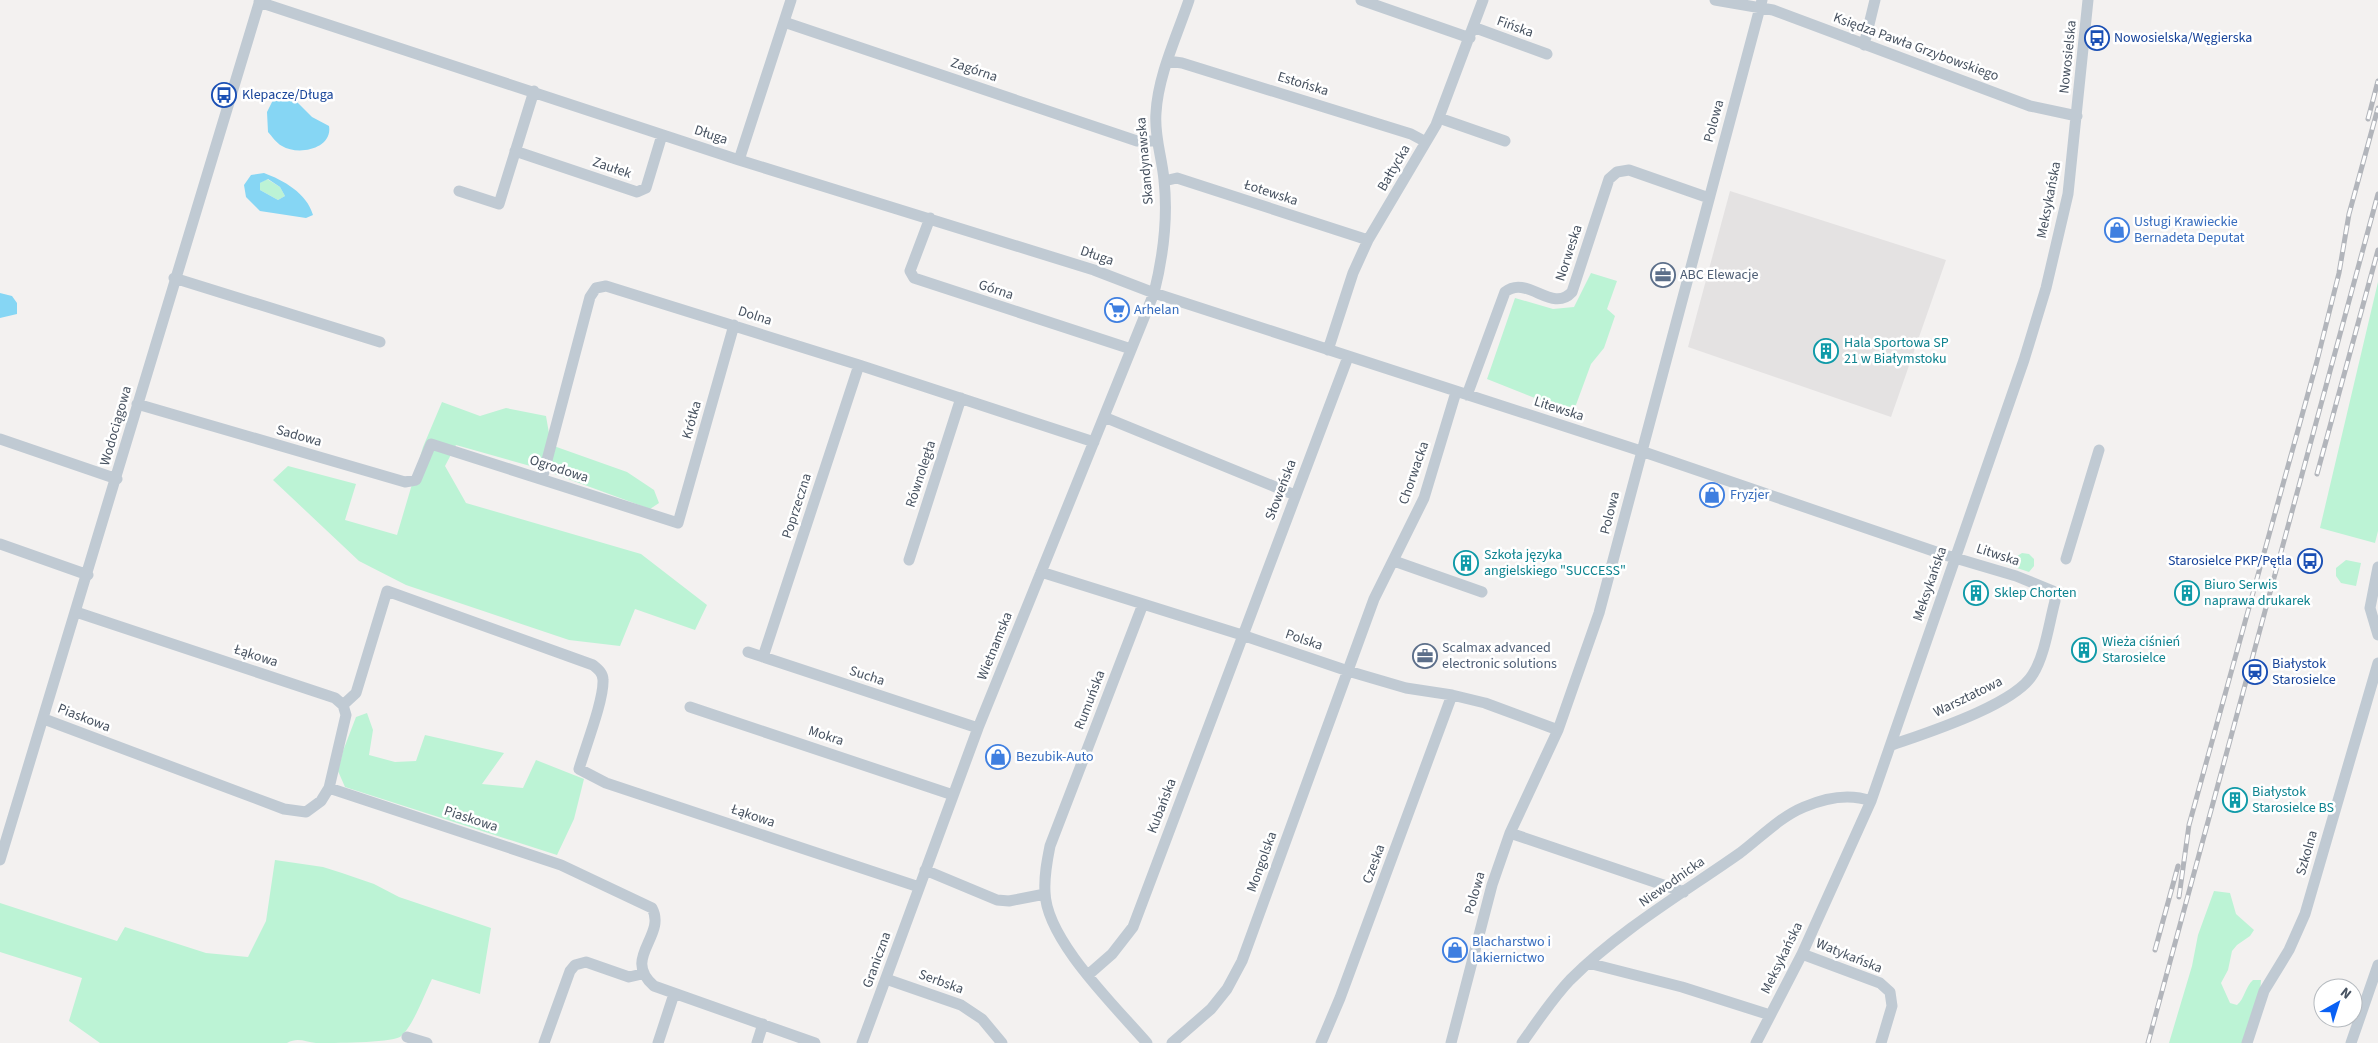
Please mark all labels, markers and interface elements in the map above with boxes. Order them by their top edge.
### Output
street label: Księdza Pawła Grzybowskiego [1830,8,2002,86]
street label: Fińska [1494,11,1536,43]
street label: Nowosielska [2054,19,2082,95]
bus stop icon: Nowosielska/Węgierska [2084,25,2110,51]
place label: Nowosielska/Węgierska [2114,28,2252,48]
street label: Zagórna [948,53,1000,87]
street label: Estońska [1275,67,1331,101]
bus stop icon: Klepacze/Długa [211,82,237,108]
place label: Klepacze/Długa [242,85,334,105]
street label: Polowa [1699,98,1729,144]
street label: Skandynawska [1131,116,1159,206]
street label: Długa [692,120,730,150]
street label: Bałtycka [1373,141,1415,195]
street label: Zaułek [590,152,634,184]
street label: Meksykańska [2032,160,2066,240]
street label: Łotewska [1241,175,1300,211]
place label: Usługi Krawieckie Bernadeta Deputat [2134,212,2245,248]
shop icon: Usługi Krawieckie Bernadeta Deputat [2104,217,2130,243]
street label: Norweska [1550,222,1588,284]
street label: Długa [1078,241,1116,271]
office icon: ABC Elewacje [1650,262,1676,288]
place label: ABC Elewacje [1680,265,1758,285]
street label: Górna [976,275,1016,305]
supermarket icon: Arhelan [1104,297,1130,323]
place label: Arhelan [1134,300,1179,320]
street label: Dolna [736,301,774,331]
place label: Hala Sportowa SP 21 w Białymstoku [1844,333,1949,369]
building icon: Hala Sportowa SP 21 w Białymstoku [1813,338,1839,364]
street label: Wodociągowa [95,384,137,468]
street label: Litewska [1531,392,1587,426]
street label: Krótka [677,399,707,441]
street label: Sadowa [274,420,324,452]
street label: Równoległa [901,438,941,510]
street label: Chorwacka [1394,439,1434,507]
street label: Ogrodowa [527,450,591,488]
street label: Słoweńska [1260,457,1302,523]
street label: Poprzeczna [777,471,817,541]
shop icon: Fryzjer [1699,482,1725,508]
place label: Fryzjer [1730,485,1769,505]
street label: Polowa [1595,490,1625,536]
street label: Litwska [1974,539,2022,571]
street label: Meksykańska [1908,544,1952,624]
place label: Szkoła języka angielskiego "SUCCESS" [1484,545,1626,581]
bus stop icon: Starosielce PKP/Pętla [2297,548,2323,574]
building icon: Szkoła języka angielskiego "SUCCESS" [1453,550,1479,576]
place label: Starosielce PKP/Pętla [2168,551,2292,571]
place label: Biuro Serwis naprawa drukarek [2204,575,2311,611]
building icon: Sklep Chorten [1963,580,1989,606]
building icon: Biuro Serwis naprawa drukarek [2174,580,2200,606]
place label: Sklep Chorten [1994,583,2077,603]
street label: Wietnamska [972,609,1018,683]
street label: Polska [1283,624,1325,656]
place label: Wieża ciśnień Starosielce [2102,632,2180,668]
building icon: Wieża ciśnień Starosielce [2071,637,2097,663]
place label: Scalmax advanced electronic solutions [1442,638,1557,674]
street label: Łąkowa [230,639,281,673]
office icon: Scalmax advanced electronic solutions [1412,643,1438,669]
place label: Białystok Starosielce [2272,654,2336,690]
station icon: Białystok Starosielce [2242,659,2268,685]
street label: Sucha [847,661,887,691]
street label: Rumuńska [1070,667,1110,733]
street label: Warsztatowa [1930,672,2006,722]
street label: Piaskowa [55,699,113,737]
street label: Mokra [806,721,846,751]
shop icon: Bezubik-Auto [985,744,1011,770]
place label: Bezubik-Auto [1016,747,1094,767]
street label: Kubańska [1142,776,1182,836]
place label: Białystok Starosielce BS [2252,782,2334,818]
building icon: Białystok Starosielce BS [2222,787,2248,813]
street label: Łąkowa [727,799,778,833]
street label: Piaskowa [442,801,500,837]
street label: Szkolna [2291,828,2323,878]
street label: Mongolska [1242,829,1282,895]
street label: Czeska [1358,842,1390,886]
street label: Niewodnicka [1635,852,1709,912]
street label: Polowa [1459,869,1491,917]
street label: Meksykańska [1756,919,1808,997]
street label: Graniczna [858,929,896,991]
place label: Blacharstwo i lakiernictwo [1472,932,1551,968]
street label: Watykańska [1813,934,1885,978]
shop icon: Blacharstwo i lakiernictwo [1442,937,1468,963]
street label: Serbska [916,965,966,999]
north arrow [2313,978,2363,1028]
text: N [2336,983,2355,1004]

